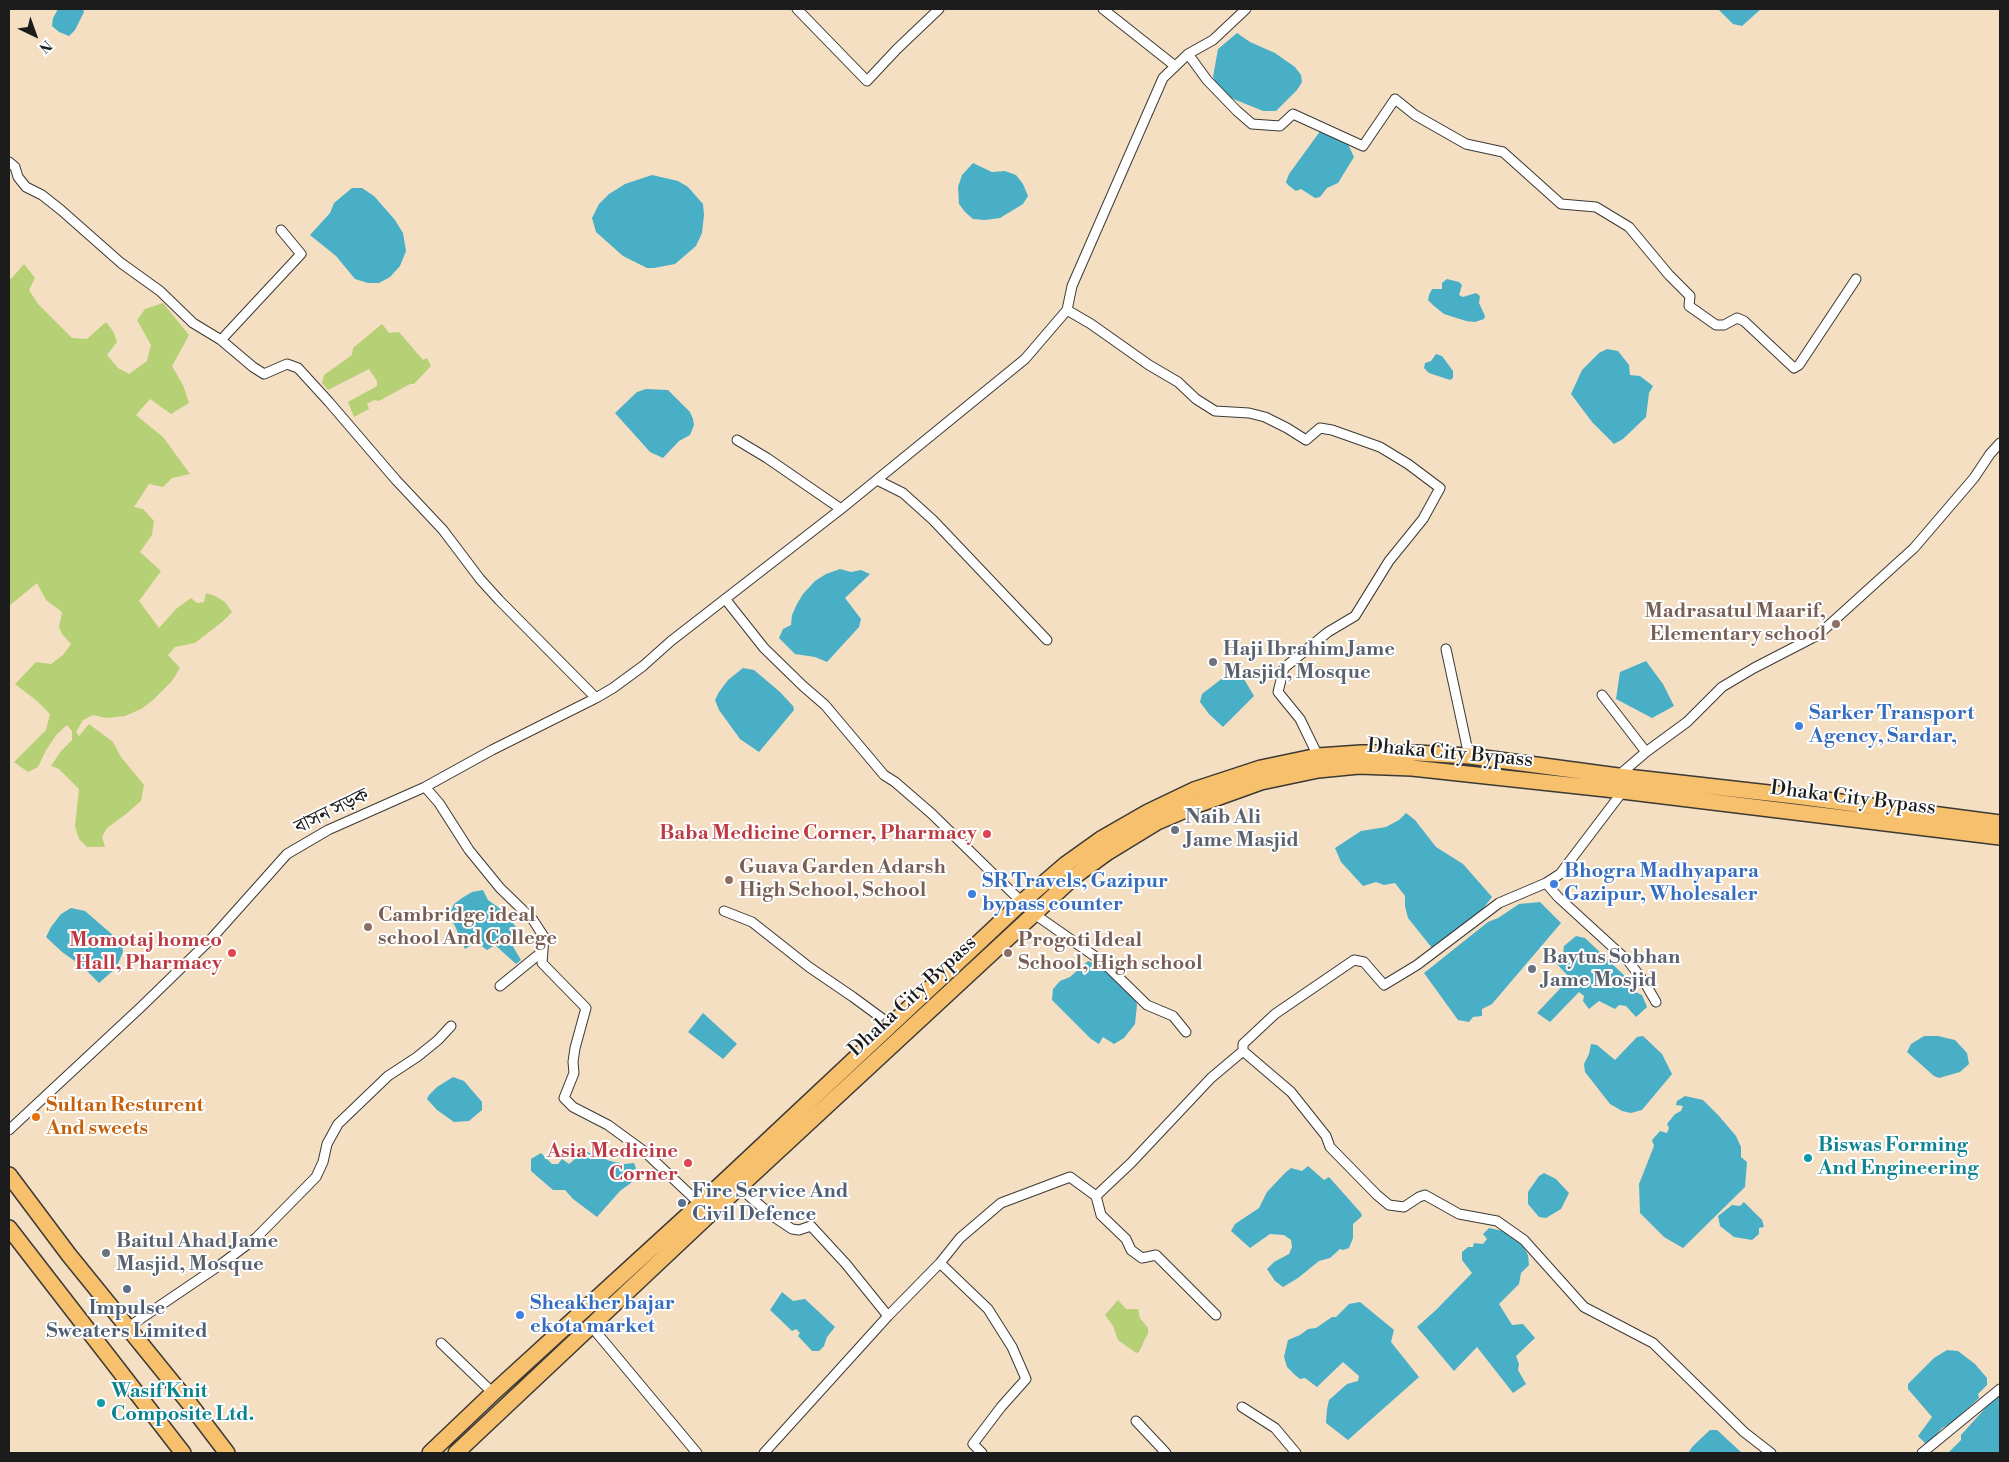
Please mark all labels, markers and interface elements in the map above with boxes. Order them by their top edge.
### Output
north arrow [10,10,60,60]
text: N [35,36,55,57]
place label: Madrasatul Maarif, Elementary school [1644,600,1826,647]
marker: Madrasatul Maarif, Elementary school [1830,618,1842,630]
place label: Haji Ibrahim Jame Masjid, Mosque [1223,638,1395,685]
marker: Haji Ibrahim Jame Masjid, Mosque [1207,656,1219,668]
place label: Sarker Transport Agency, Sardar, [1809,702,1974,749]
marker: Sarker Transport Agency, Sardar, [1793,720,1805,732]
street label: Dhaka City Bypass [1366,735,1534,773]
street label: Dhaka City Bypass [1769,777,1937,821]
street label: বাসন সড়ক [291,784,373,840]
place label: Naib Ali Jame Masjid [1185,806,1299,853]
place label: Baba Medicine Corner, Pharmacy [659,822,977,846]
marker: Naib Ali Jame Masjid [1169,824,1181,836]
marker: Baba Medicine Corner, Pharmacy [981,828,993,840]
place label: Guava Garden Adarsh High School, School [739,856,946,903]
place label: Bhogra Madhyapara Gazipur, Wholesaler [1564,860,1759,907]
place label: SR Travels, Gazipur bypass counter [982,870,1168,917]
marker: Guava Garden Adarsh High School, School [723,874,735,886]
marker: Bhogra Madhyapara Gazipur, Wholesaler [1548,878,1560,890]
marker: SR Travels, Gazipur bypass counter [966,888,978,900]
place label: Cambridge ideal school And College [378,904,557,951]
marker: Cambridge ideal school And College [362,921,374,933]
place label: Momotaj homeo Hall, Pharmacy [69,929,222,976]
place label: Progoti Ideal School, High school [1018,929,1203,976]
street label: Dhaka City Bypass [844,931,982,1063]
place label: Baytus Sobhan Jame Mosjid [1542,946,1680,993]
marker: Momotaj homeo Hall, Pharmacy [226,947,238,959]
marker: Progoti Ideal School, High school [1002,947,1014,959]
marker: Baytus Sobhan Jame Mosjid [1526,963,1538,975]
place label: Sultan Resturent And sweets [46,1094,204,1141]
marker: Sultan Resturent And sweets [30,1111,42,1123]
place label: Biswas Forming And Engineering [1818,1134,1978,1181]
place label: Asia Medicine Corner [547,1140,678,1187]
marker: Biswas Forming And Engineering [1802,1152,1814,1164]
marker: Asia Medicine Corner [682,1157,694,1169]
place label: Fire Service And Civil Defence [692,1180,848,1227]
marker: Fire Service And Civil Defence [676,1197,688,1209]
place label: Baitul Ahad Jame Masjid, Mosque [116,1230,278,1277]
marker: Baitul Ahad Jame Masjid, Mosque [100,1247,112,1259]
marker: Impulse Sweaters Limited [121,1283,133,1295]
place label: Sheakher bajar ekota market [530,1292,675,1339]
place label: Impulse Sweaters Limited [46,1297,208,1344]
marker: Sheakher bajar ekota market [514,1309,526,1321]
place label: Wasif Knit Composite Ltd. [111,1380,254,1427]
marker: Wasif Knit Composite Ltd. [95,1397,107,1409]

